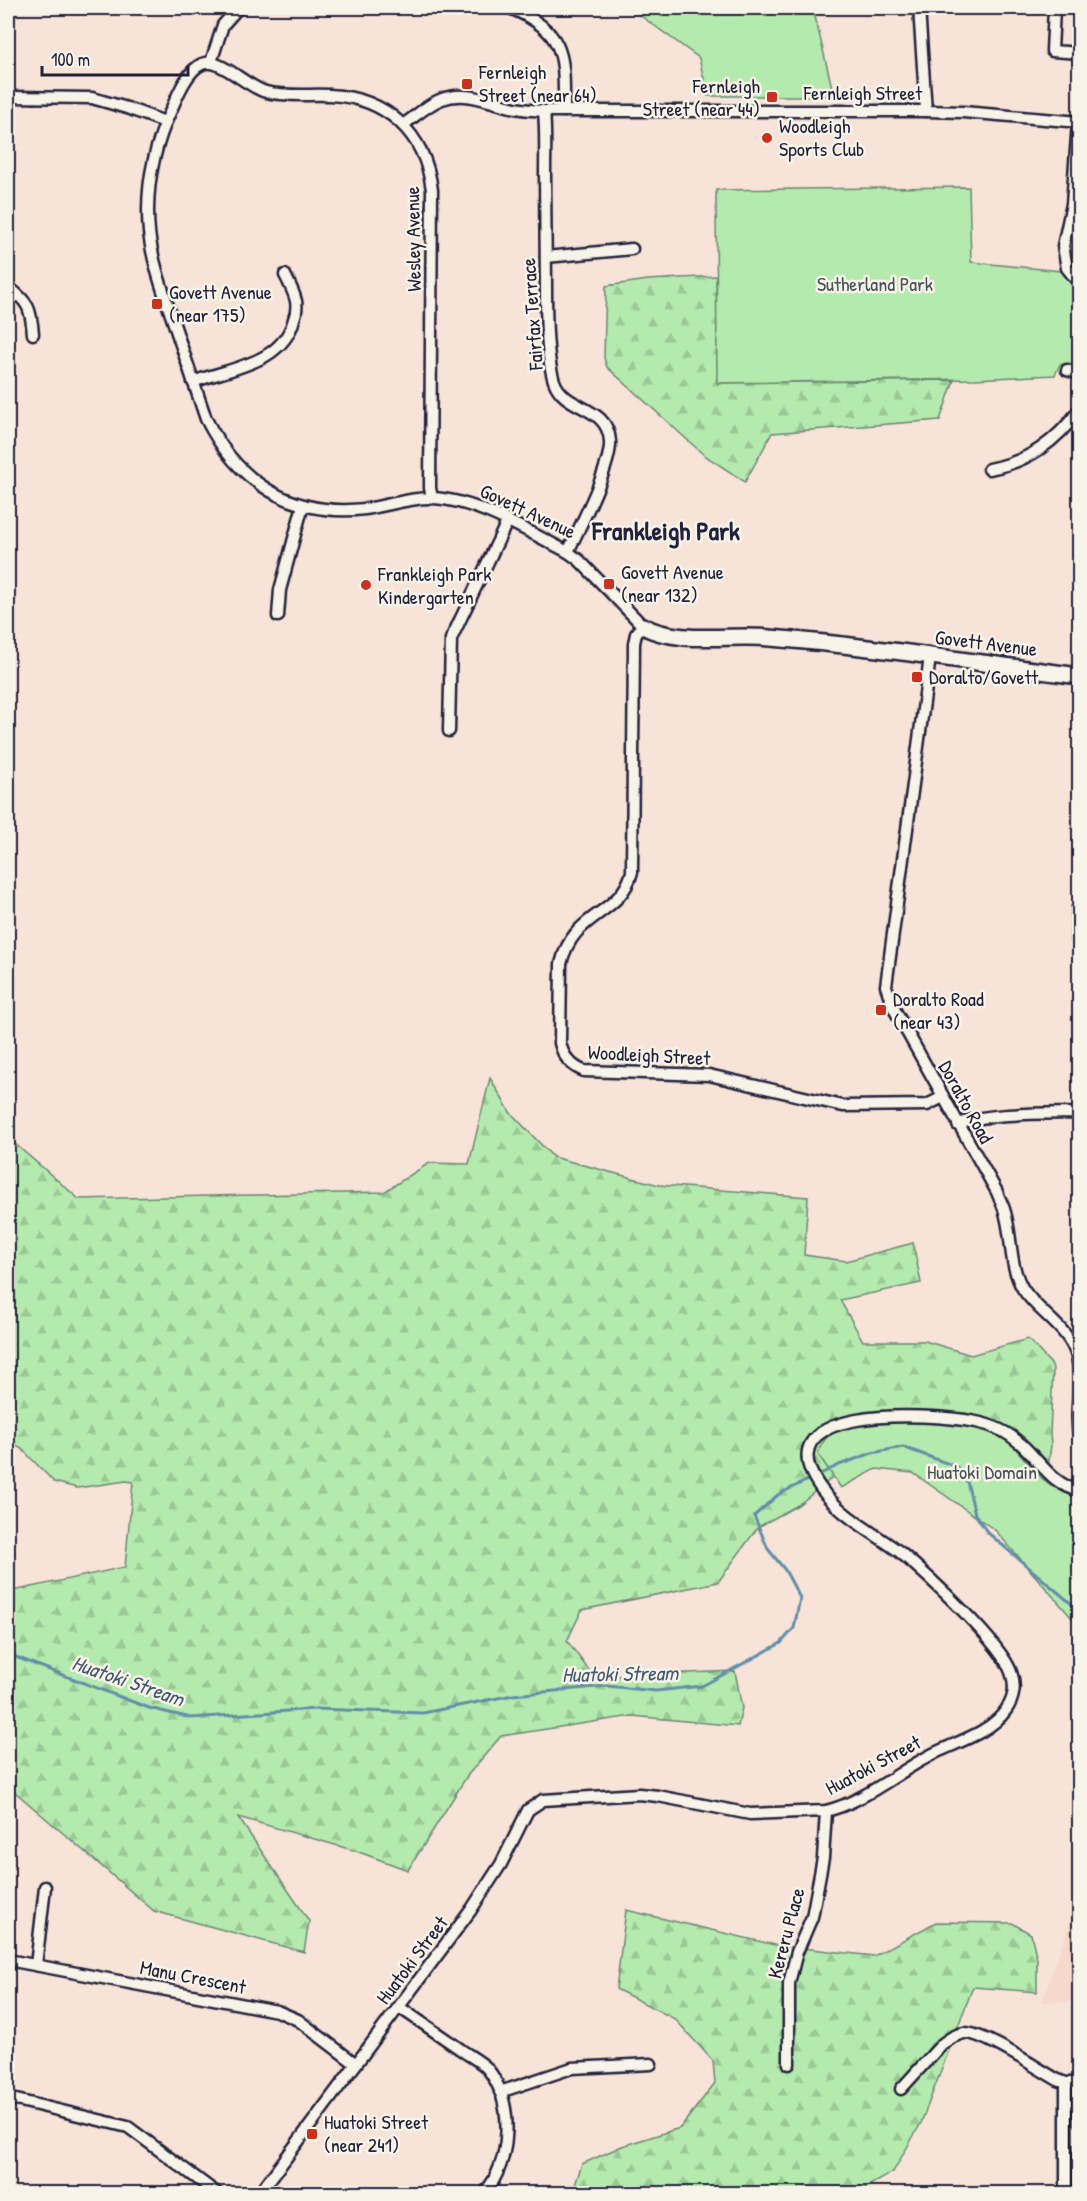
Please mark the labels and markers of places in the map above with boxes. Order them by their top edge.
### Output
place label: Fernleigh Street (near 64) [478,58,597,108]
place label: Fernleigh Street (near 44) [643,72,760,122]
marker: Fernleigh Street (near 64) [460,77,474,91]
marker: Fernleigh Street (near 44) [765,90,779,104]
place label: Woodleigh Sports Club [779,112,864,162]
marker: Woodleigh Sports Club [760,131,774,145]
place label: Govett Avenue (near 175) [169,278,272,328]
marker: Govett Avenue (near 175) [150,297,164,311]
place label: Govett Avenue (near 132) [621,558,724,608]
place label: Frankleigh Park Kindergarten [377,560,492,610]
marker: Govett Avenue (near 132) [602,577,616,591]
marker: Frankleigh Park Kindergarten [359,578,373,592]
place label: Doralto/Govett [929,663,1039,690]
marker: Doralto/Govett [910,670,924,684]
place label: Doralto Road (near 43) [893,985,984,1035]
marker: Doralto Road (near 43) [874,1003,888,1017]
place label: Huatoki Street (near 241) [324,2108,429,2158]
marker: Huatoki Street (near 241) [305,2127,319,2141]

